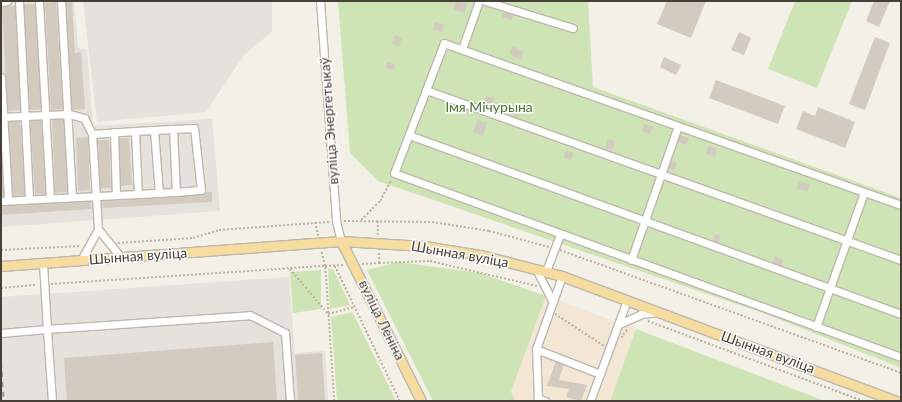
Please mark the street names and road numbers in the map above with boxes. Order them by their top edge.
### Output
street label: вуліца Энергетыкаў [316,57,342,185]
street label: Шынная вуліца [410,237,510,271]
street label: Шынная вуліца [88,244,188,268]
street label: вуліца Леніна [355,277,409,363]
street label: Шынная вуліца [719,327,817,377]

